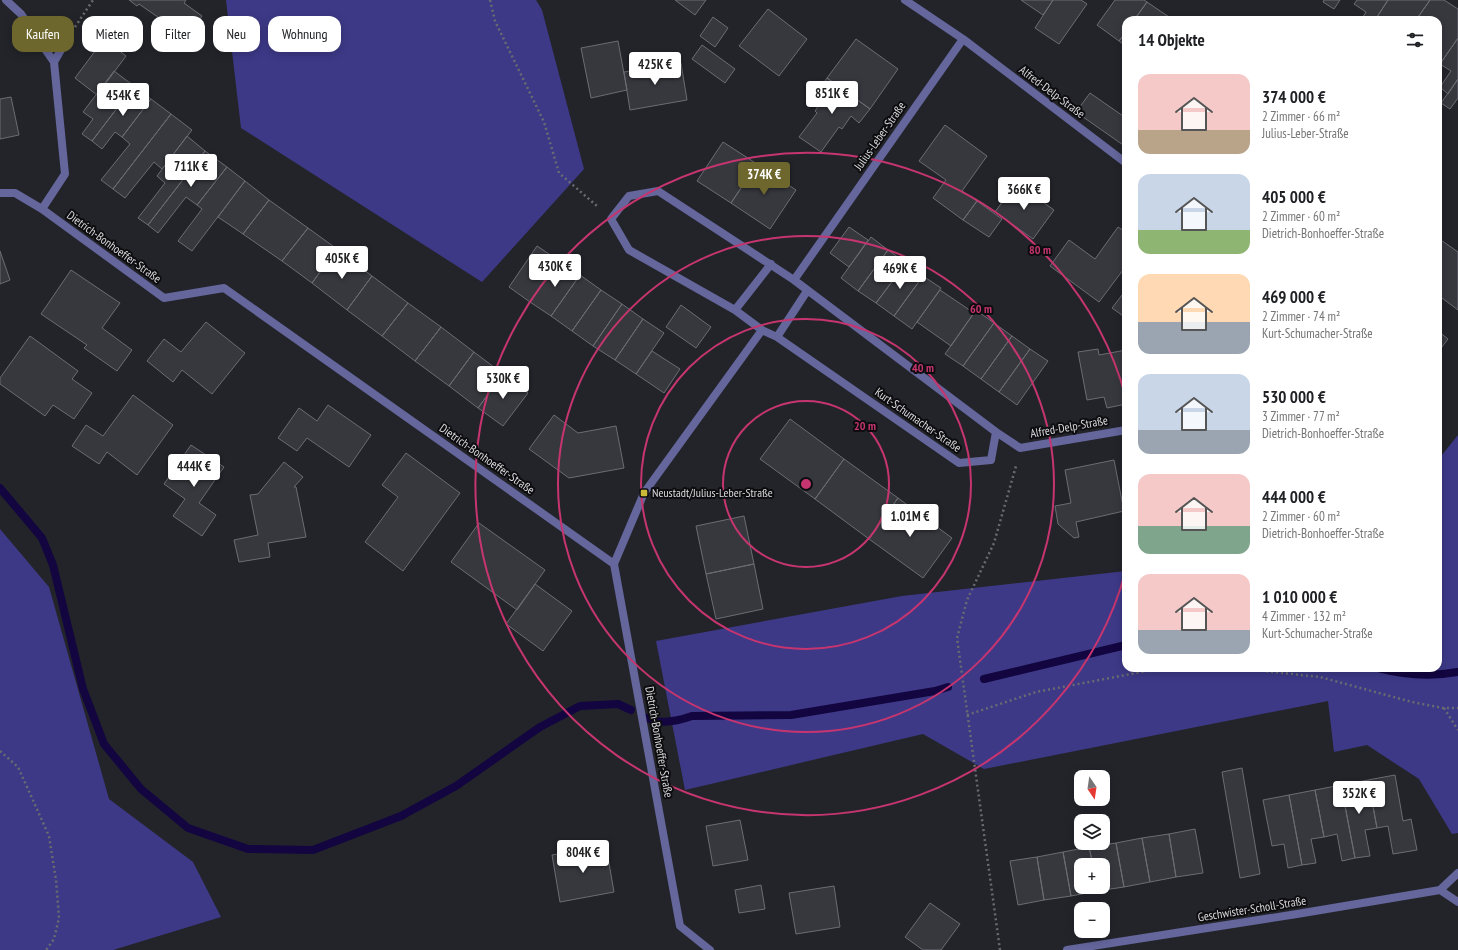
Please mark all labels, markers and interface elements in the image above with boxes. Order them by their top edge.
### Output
chip: Kaufen [12,16,74,52]
chip: Mieten [82,16,143,52]
chip: Filter [151,16,205,52]
chip: Neu [213,16,260,52]
chip: Wohnung [268,16,341,52]
text: 14 Objekte [1138,29,1205,51]
icon: filters [1404,29,1426,51]
pin: 425K € [622,52,688,86]
text: 425K € [638,56,672,73]
street label: Alfred-Delp-Straße [1016,62,1088,121]
pin: 851K € [799,81,865,115]
pin: 454K € [90,83,156,117]
text: 851K € [815,85,849,102]
text: 374 000 € [1262,86,1326,108]
text: 454K € [106,87,140,104]
icon: home [1170,90,1218,138]
street label: Julius-Leber-Straße [850,99,909,174]
text: 2 Zimmer · 66 m² [1262,108,1340,125]
text: Julius-Leber-Straße [1262,125,1349,142]
pin: 711K € [158,154,224,188]
text: 711K € [174,158,208,175]
pin: 374K € [731,162,797,196]
text: 374K € [747,166,781,183]
pin: 366K € [991,177,1057,211]
text: 366K € [1007,181,1041,198]
text: 405 000 € [1262,186,1326,208]
icon: home [1170,190,1218,238]
street label: Dietrich-Bonhoeffer-Straße [64,207,164,286]
text: 2 Zimmer · 60 m² [1262,208,1340,225]
text: Dietrich-Bonhoeffer-Straße [1262,225,1384,242]
text: 80 m [1029,242,1051,257]
pin: 405K € [309,246,375,280]
text: 405K € [325,250,359,267]
pin: 430K € [522,254,588,288]
pin: 469K € [867,256,933,290]
text: 430K € [538,258,572,275]
text: 469K € [883,260,917,277]
text: 469 000 € [1262,286,1326,308]
icon: home [1170,290,1218,338]
text: 60 m [970,301,992,316]
text: 2 Zimmer · 74 m² [1262,308,1340,325]
text: Kurt-Schumacher-Straße [1262,325,1373,342]
text: 40 m [912,360,934,375]
pin: 530K € [470,366,536,400]
text: 530K € [486,370,520,387]
street label: Kurt-Schumacher-Straße [872,384,964,455]
text: 530 000 € [1262,386,1326,408]
icon: home [1170,390,1218,438]
text: 3 Zimmer · 77 m² [1262,408,1340,425]
street label: Alfred-Delp-Straße [1029,412,1109,441]
text: 20 m [854,418,876,433]
street label: Dietrich-Bonhoeffer-Straße [437,420,538,497]
text: Dietrich-Bonhoeffer-Straße [1262,425,1384,442]
pin: 444K € [161,454,227,488]
text: 444K € [177,458,211,475]
centre of rings [799,477,813,491]
place label: Neustadt/Julius-Leber-Straße [652,485,773,500]
text: 444 000 € [1262,486,1326,508]
marker: Neustadt/Julius-Leber-Straße [639,488,649,498]
icon: home [1170,490,1218,538]
pin: 1.01M € [873,504,947,538]
text: 1.01M € [891,508,929,525]
text: 2 Zimmer · 60 m² [1262,508,1340,525]
text: Dietrich-Bonhoeffer-Straße [1262,525,1384,542]
text: 1 010 000 € [1262,586,1337,608]
icon: home [1170,590,1218,638]
text: 4 Zimmer · 132 m² [1262,608,1346,625]
text: Kurt-Schumacher-Straße [1262,625,1373,642]
street label: Dietrich-Bonhoeffer-Straße [642,685,677,799]
north arrow [1074,770,1110,806]
map controls [1074,770,1110,938]
pin: 352K € [1326,781,1392,815]
text: 352K € [1342,785,1376,802]
button: layers [1074,814,1110,850]
pin: 804K € [550,840,616,874]
text: 804K € [566,844,600,861]
button: + [1074,858,1110,894]
street label: Geschwister-Scholl-Straße [1197,893,1307,924]
button: − [1074,902,1110,938]

